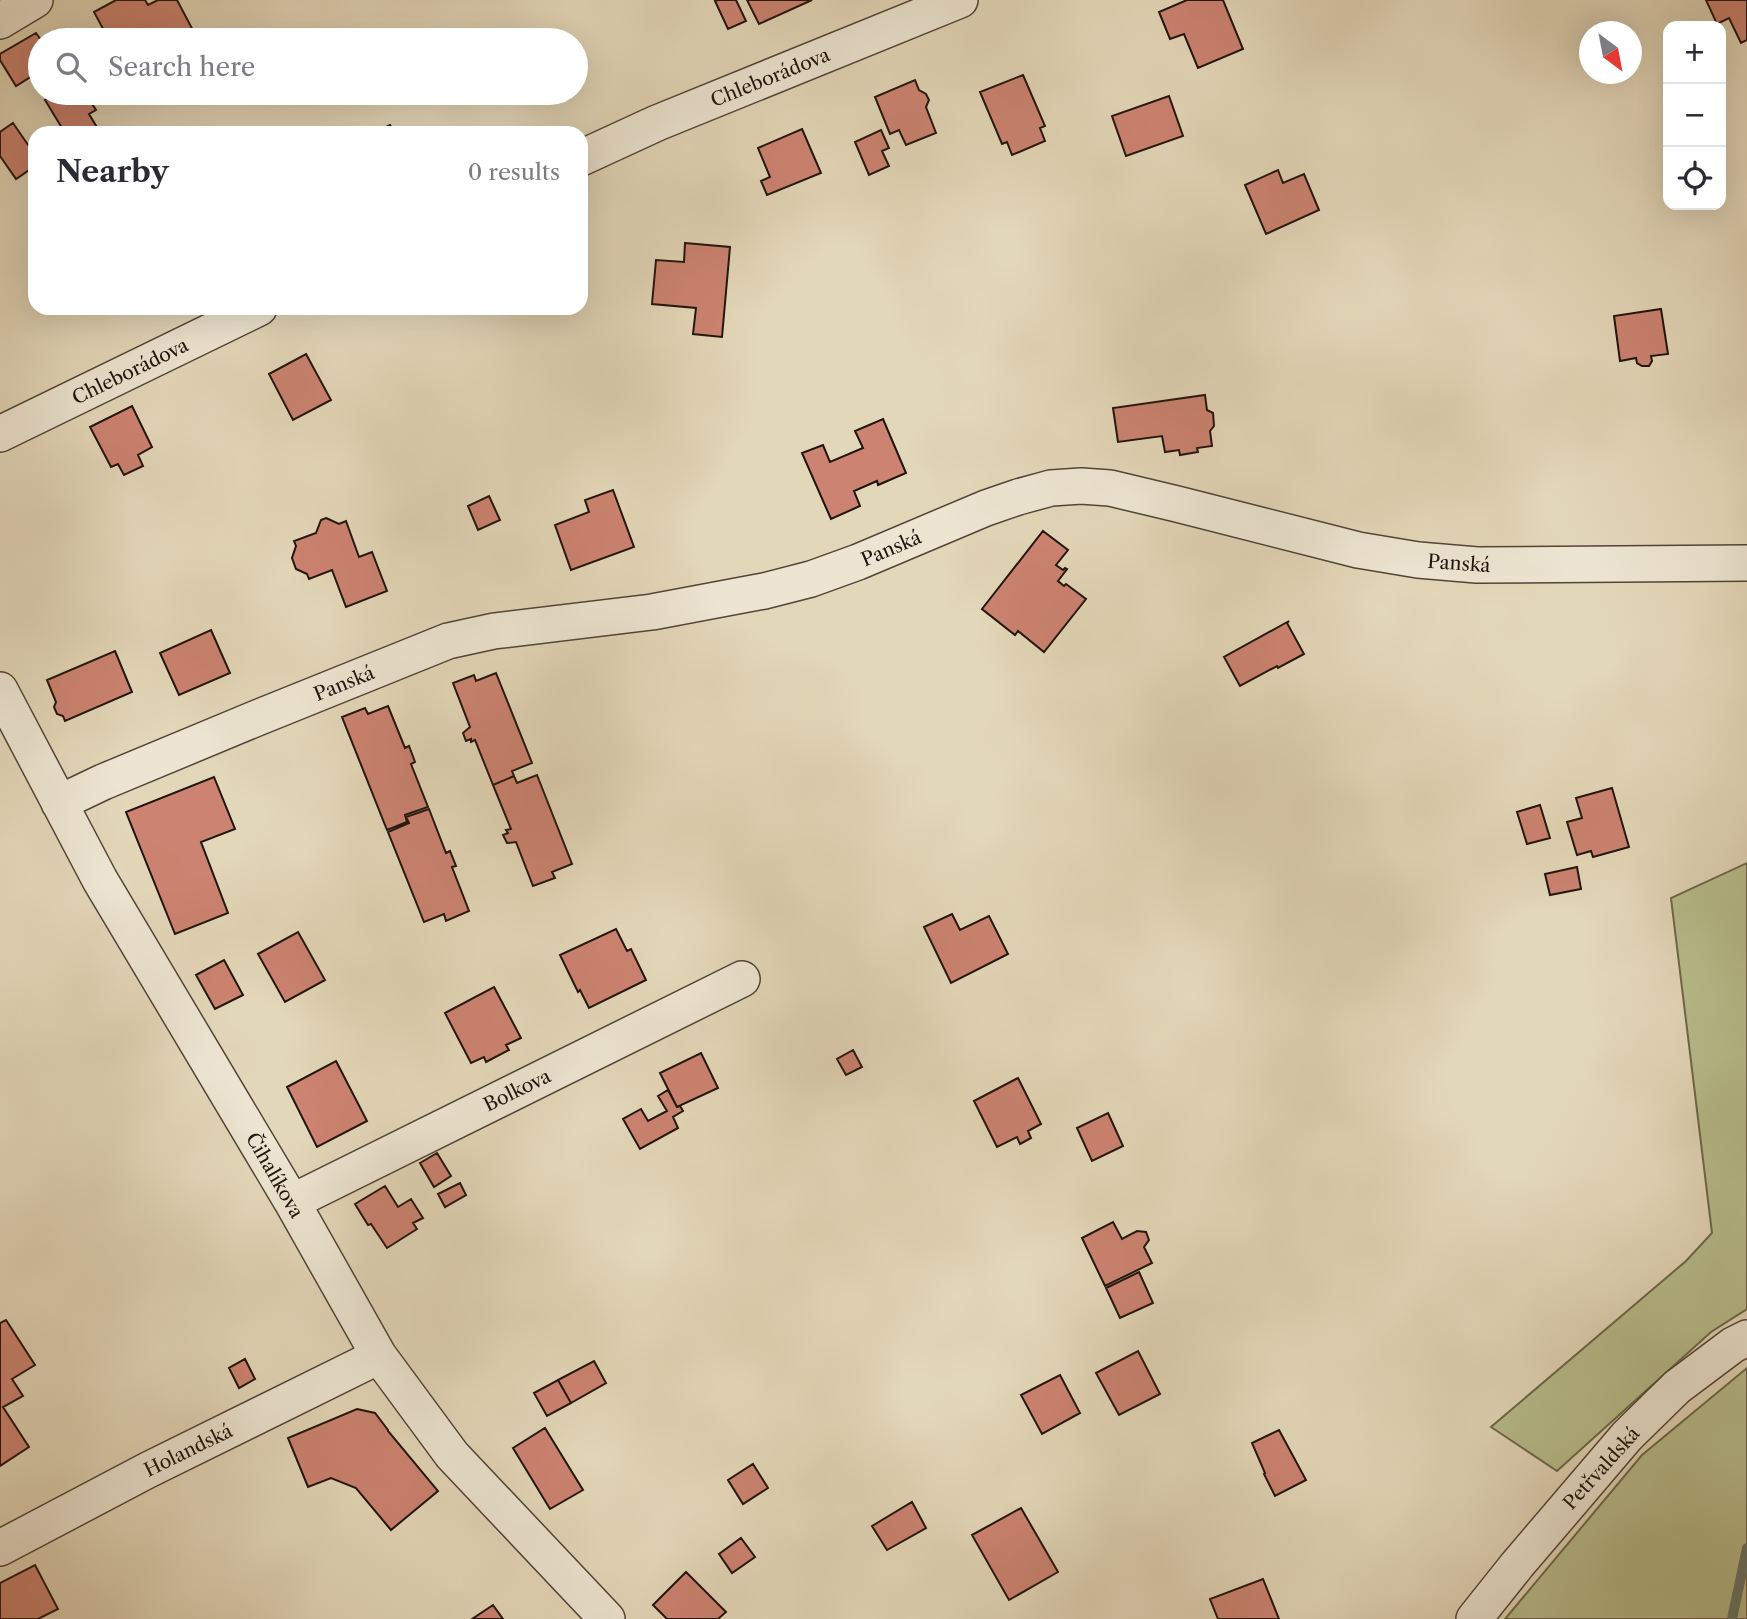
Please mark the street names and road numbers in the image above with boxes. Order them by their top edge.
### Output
street label: Chleborádova [707,43,833,112]
street label: Chleborádova [68,333,192,409]
street label: Panská [858,526,925,571]
street label: Panská [1427,550,1491,577]
street label: Panská [311,661,378,706]
street label: Bolkova [480,1064,554,1116]
street label: Čihalíkova [241,1128,309,1222]
street label: Holandská [140,1419,236,1482]
street label: Petřvaldská [1558,1422,1644,1514]

